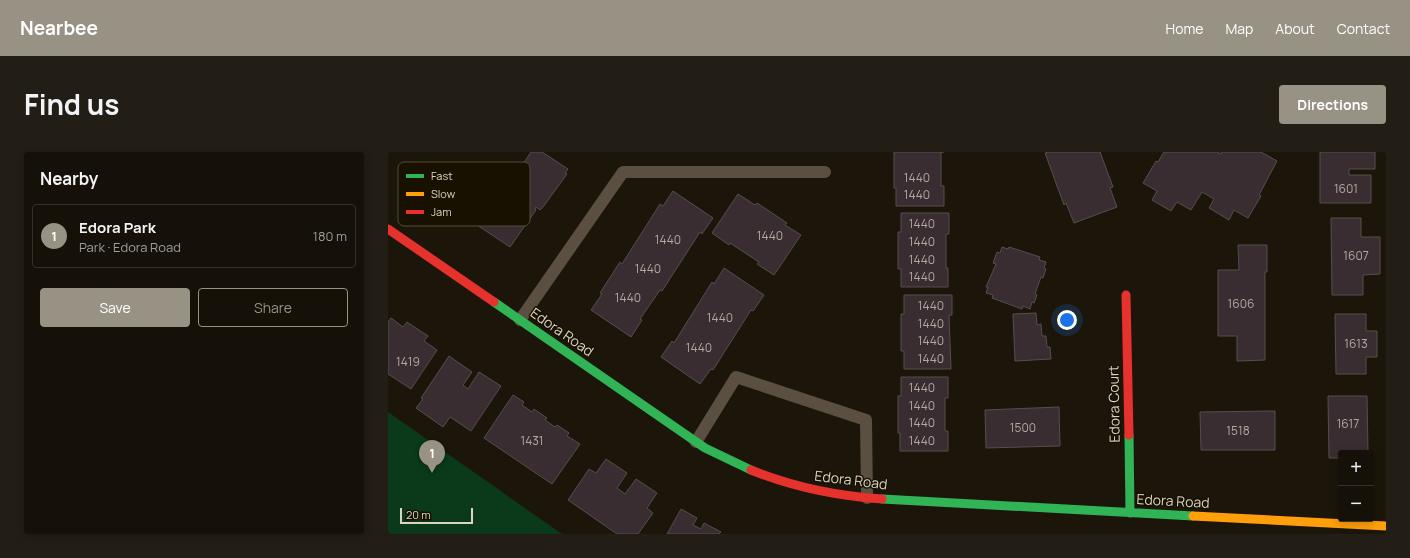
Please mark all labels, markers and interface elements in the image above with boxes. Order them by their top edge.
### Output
text: Nearbee [20,15,98,41]
text: Home [1166,19,1203,38]
text: Map [1225,19,1253,38]
text: About [1275,19,1315,38]
text: Contact [1337,19,1390,38]
text: Find us [24,85,119,123]
button: Directions [1279,85,1386,124]
legend [398,162,530,226]
text: Nearby [40,167,98,190]
text: Fast [431,168,453,183]
house number: 1440 [904,169,930,186]
house number: 1601 [1334,180,1358,197]
text: Slow [431,186,456,201]
house number: 1440 [904,186,930,203]
text: Jam [431,204,452,219]
house number: 1440 [909,215,935,232]
text: Edora Park [79,217,156,238]
text: 1 [51,227,57,245]
text: 180 m [313,227,347,245]
house number: 1440 [757,227,783,244]
house number: 1440 [655,231,681,248]
house number: 1440 [909,233,935,250]
text: Park · Edora Road [79,238,181,256]
house number: 1607 [1343,247,1369,264]
house number: 1440 [909,251,935,268]
house number: 1440 [635,260,661,277]
house number: 1440 [909,268,935,285]
button: Save [40,288,190,327]
button: Share [198,288,348,327]
house number: 1440 [615,289,641,306]
house number: 1606 [1228,295,1254,312]
house number: 1440 [918,297,944,314]
street label: Edora Road [527,303,598,360]
house number: 1440 [707,309,733,326]
your location [1057,310,1077,330]
house number: 1440 [918,315,944,332]
house number: 1440 [918,332,944,349]
house number: 1613 [1344,335,1368,352]
house number: 1440 [686,339,712,356]
house number: 1440 [918,350,944,367]
house number: 1419 [396,353,420,370]
street label: Edora Court [1103,365,1124,443]
house number: 1440 [909,379,935,396]
house number: 1440 [909,397,935,414]
house number: 1440 [909,414,935,431]
house number: 1617 [1337,415,1359,432]
house number: 1500 [1010,419,1036,436]
house number: 1518 [1226,422,1250,439]
house number: 1431 [520,432,544,449]
house number: 1440 [909,432,935,449]
pin: 1 [419,440,445,473]
map controls [1338,450,1374,522]
button: + [1338,450,1374,486]
street label: Edora Road [814,466,888,493]
button: − [1338,486,1374,522]
street label: Edora Road [1136,489,1210,512]
scale bar [400,506,473,525]
text: 20 m [406,507,431,522]

